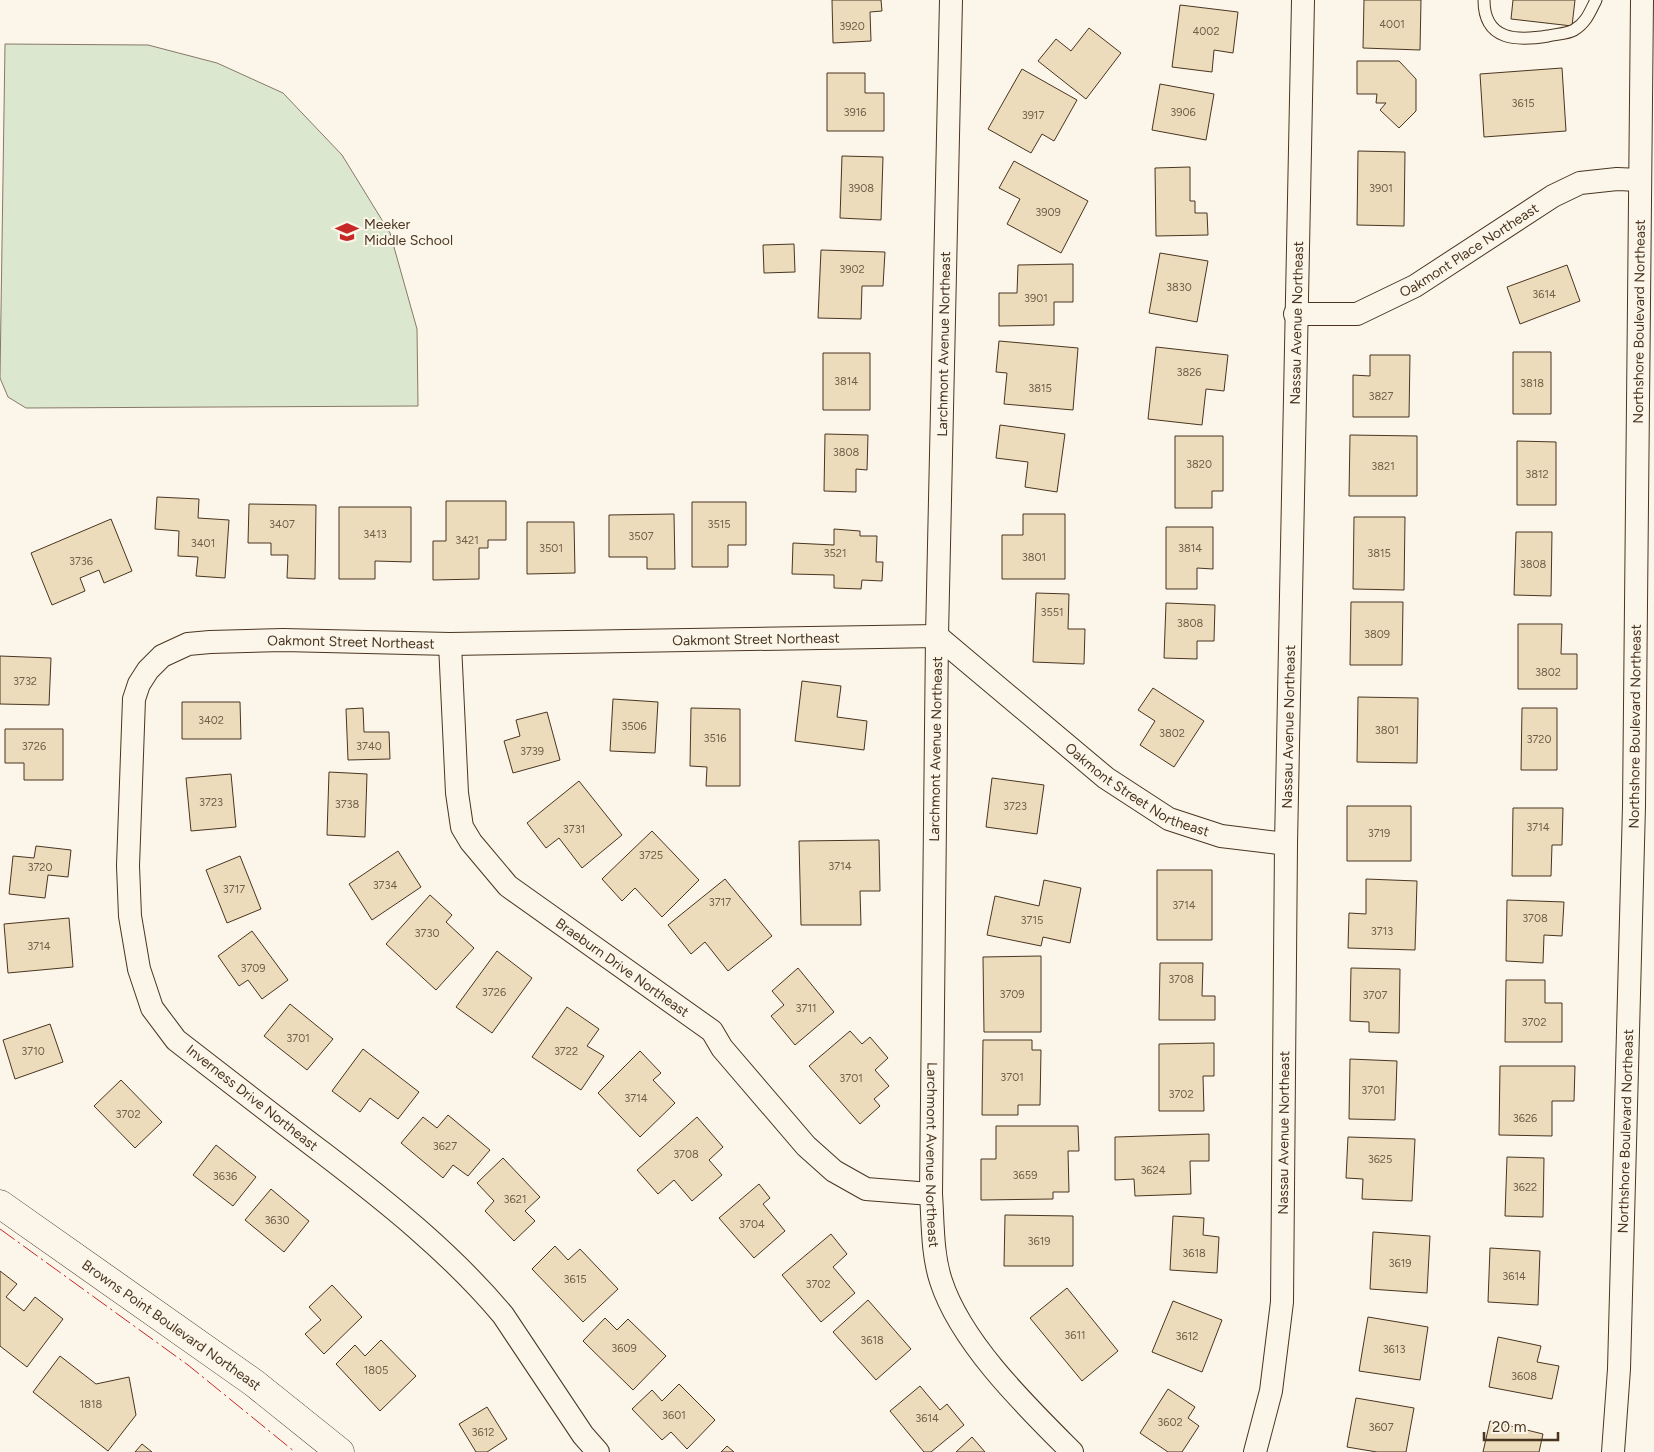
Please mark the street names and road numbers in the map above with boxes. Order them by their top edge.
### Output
street label: Oakmont Place Northeast [1397,199,1542,301]
street label: Northshore Boulevard Northeast [1629,219,1648,424]
street label: Nassau Avenue Northeast [1286,241,1307,405]
street label: Larchmont Avenue Northeast [934,251,954,437]
street label: Northshore Boulevard Northeast [1625,624,1644,829]
street label: Oakmont Street Northeast [672,629,840,649]
street label: Oakmont Street Northeast [267,631,435,652]
street label: Nassau Avenue Northeast [1278,645,1299,809]
street label: Larchmont Avenue Northeast [926,656,946,842]
street label: Oakmont Street Northeast [1062,739,1211,840]
street label: Braeburn Drive Northeast [553,914,692,1021]
street label: Northshore Boulevard Northeast [1614,1029,1637,1234]
street label: Inverness Drive Northeast [183,1041,321,1155]
street label: Nassau Avenue Northeast [1274,1051,1293,1215]
street label: Larchmont Avenue Northeast [922,1062,943,1248]
street label: Browns Point Boulevard Northeast [79,1256,265,1394]

